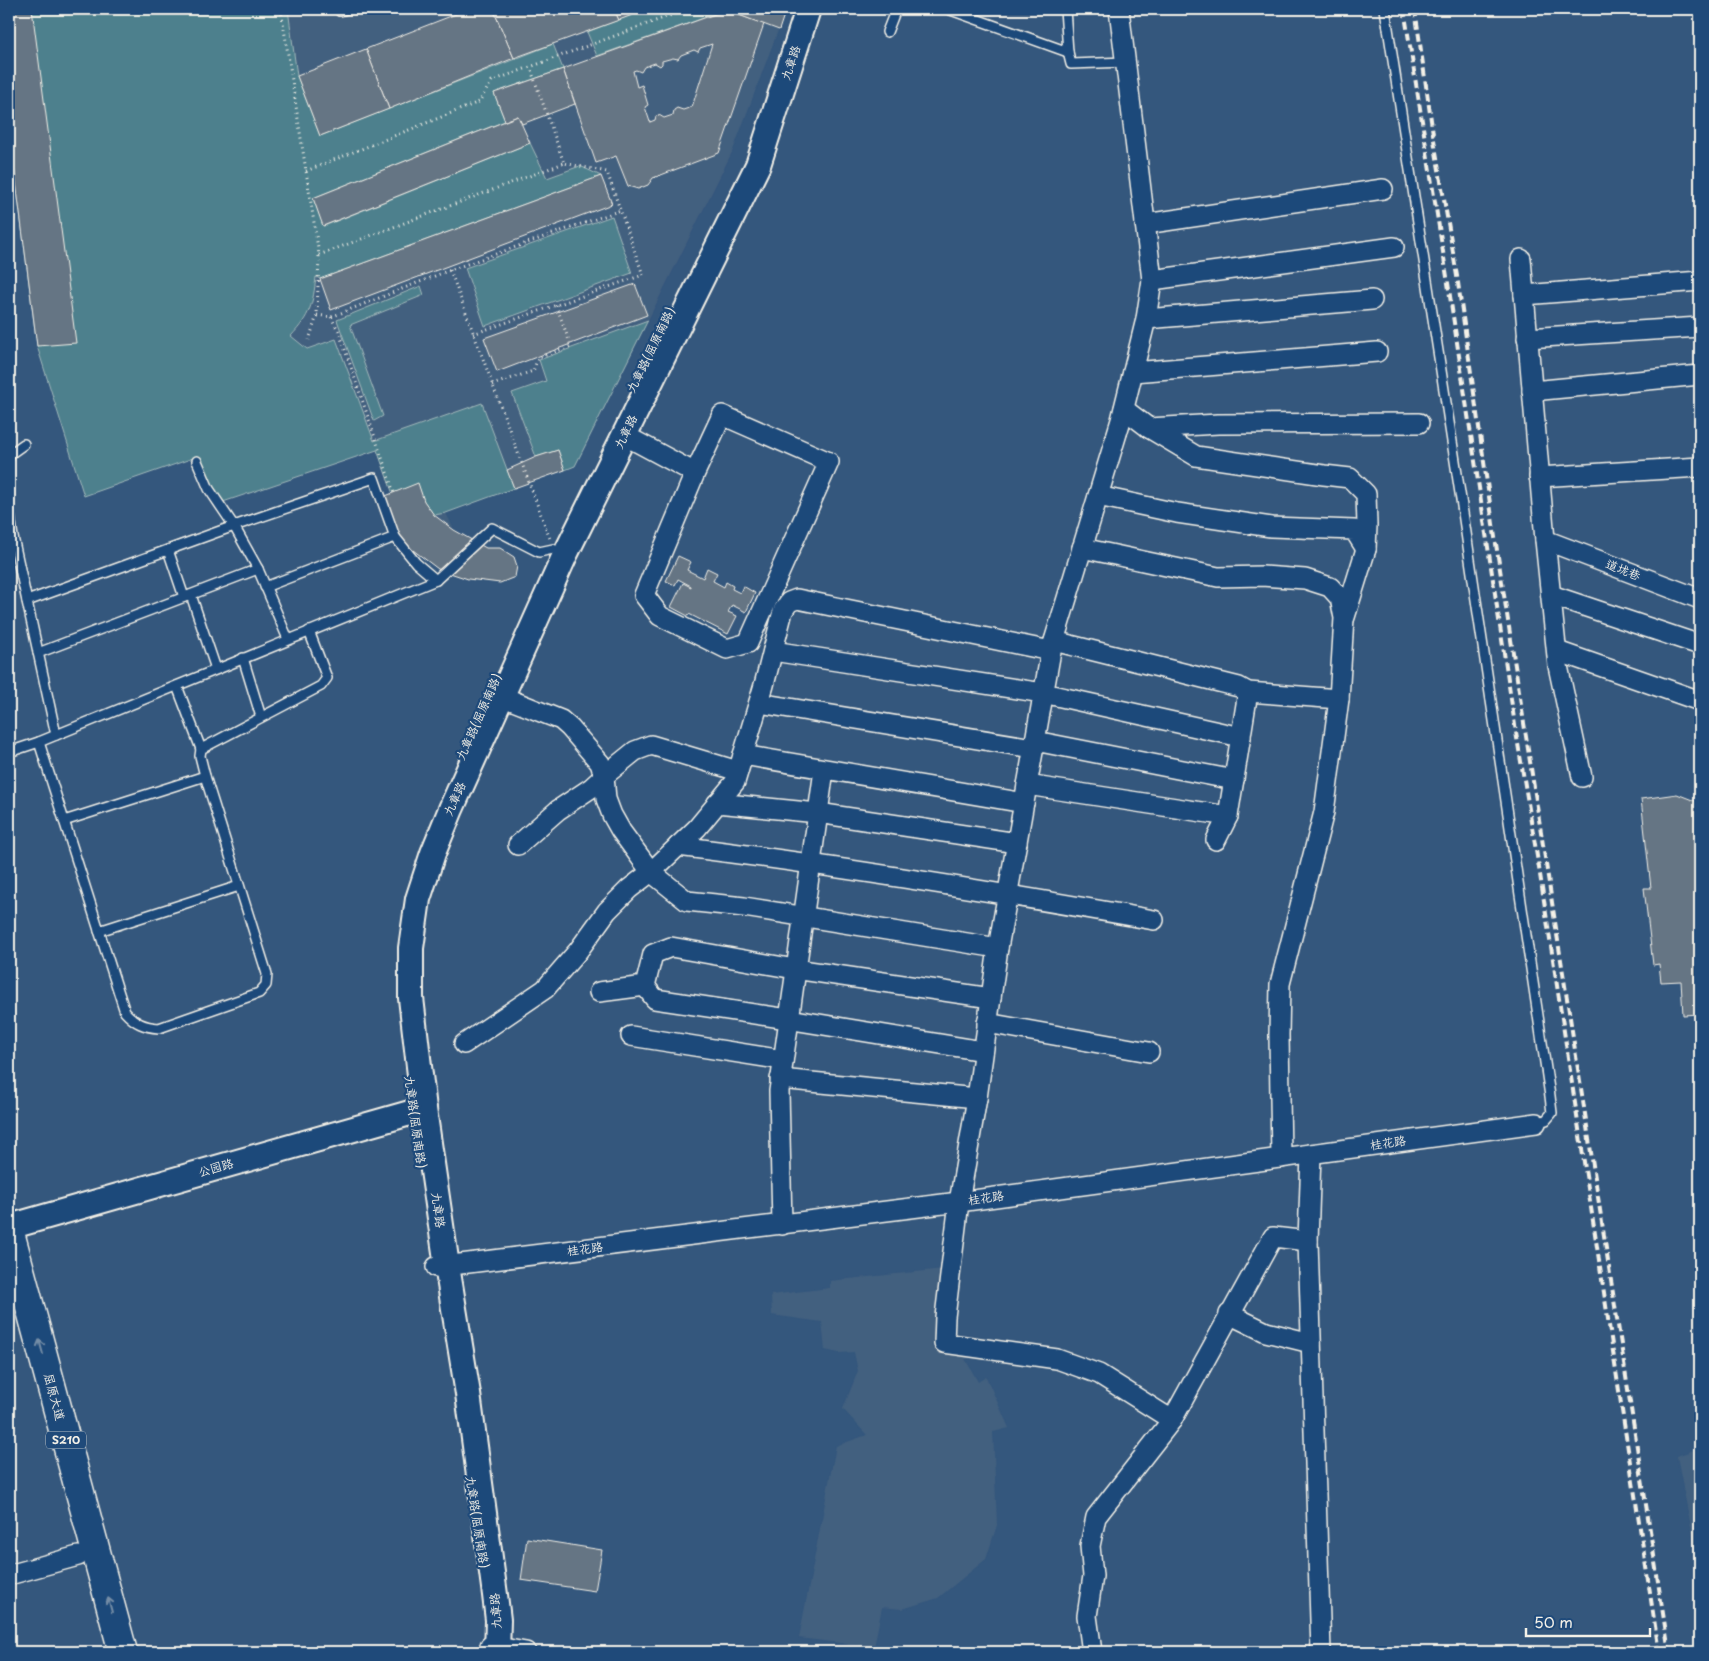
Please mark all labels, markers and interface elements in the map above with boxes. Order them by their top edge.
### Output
street label: 九章路 [776,43,804,83]
street label: 九章路(屈原南路) [622,304,679,396]
street label: 九章路 [609,411,641,452]
street label: 道垅巷 [1603,554,1643,584]
street label: 九章路(屈原南路) [451,670,505,763]
street label: 九章路 [439,778,470,819]
street label: 九章路(屈原南路) [401,1074,431,1169]
street label: 桂花路 [1369,1131,1407,1153]
street label: 公园路 [196,1153,236,1181]
street label: 桂花路 [967,1186,1005,1208]
street label: 九章路 [428,1191,450,1229]
street label: 桂花路 [566,1237,604,1259]
one-way arrow [35,1339,45,1355]
street label: 屈原大道 [40,1371,70,1422]
road number: S210 [46,1432,86,1448]
street label: 九章路(屈原南路) [462,1474,494,1569]
street label: 九章路 [485,1592,505,1630]
one-way arrow [105,1598,115,1614]
scale bar [1526,1606,1650,1638]
text: 50 m [1534,1610,1573,1633]

